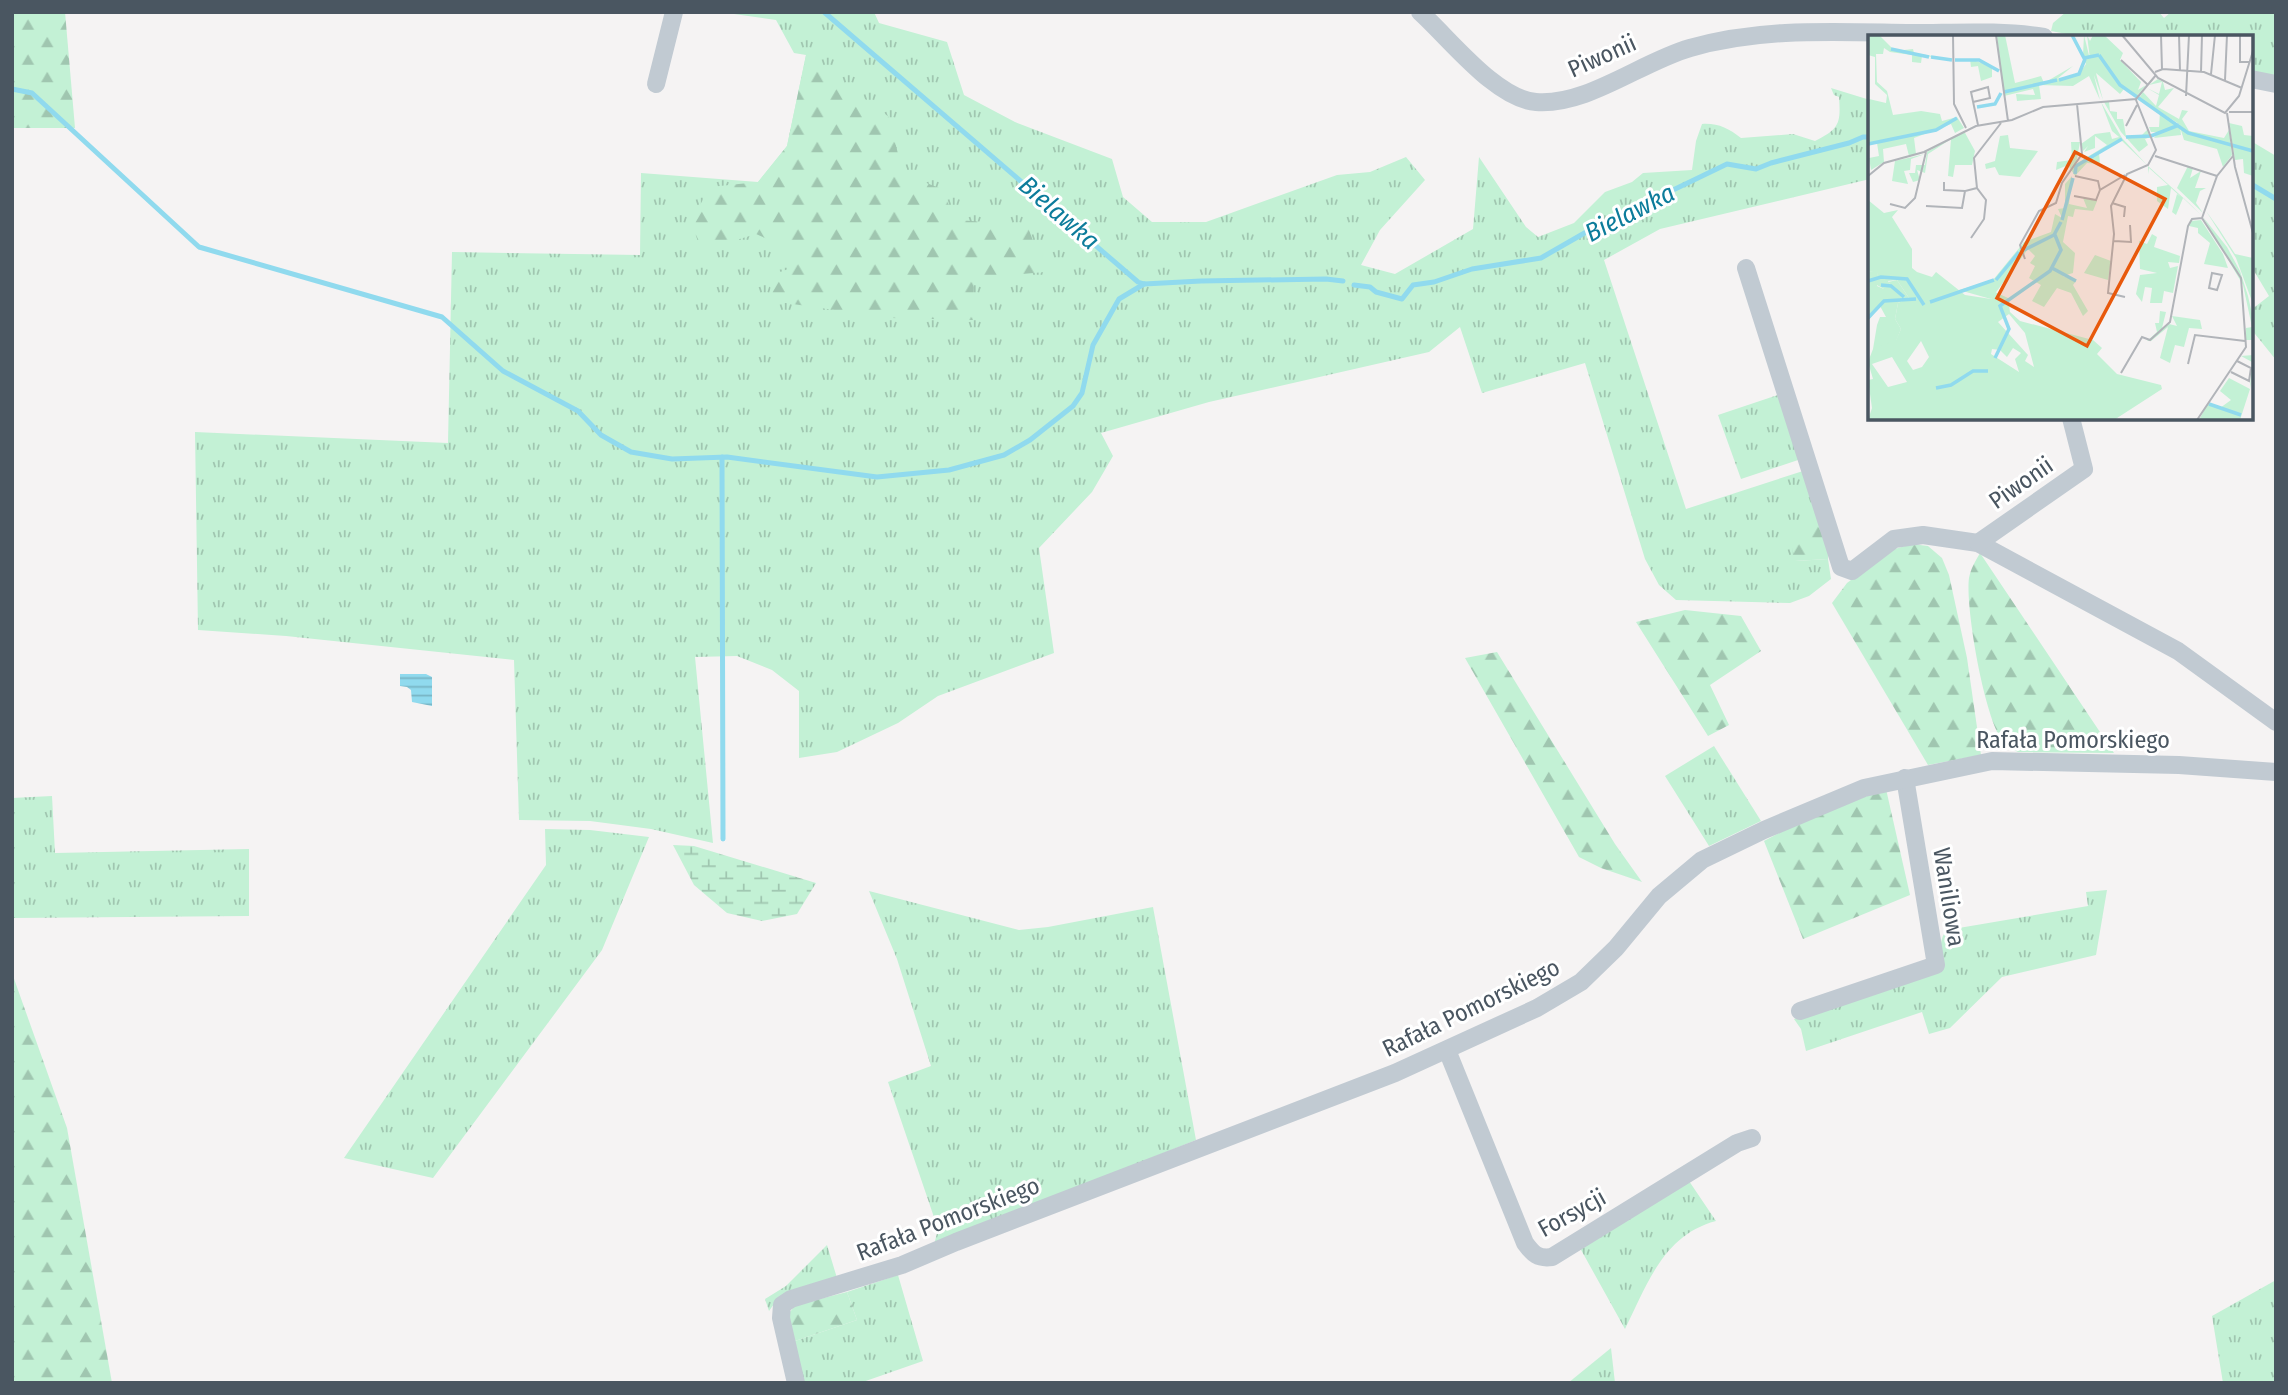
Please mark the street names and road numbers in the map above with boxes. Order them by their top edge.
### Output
street label: Piwonii [1564,29,1640,83]
street label: Piwonii [1984,451,2058,515]
street label: Rafała Pomorskiego [1976,726,2170,754]
street label: Waniliowa [1927,845,1971,949]
street label: Rafała Pomorskiego [1378,953,1564,1063]
street label: Rafała Pomorskiego [853,1171,1043,1267]
street label: Forsycji [1533,1183,1611,1243]

